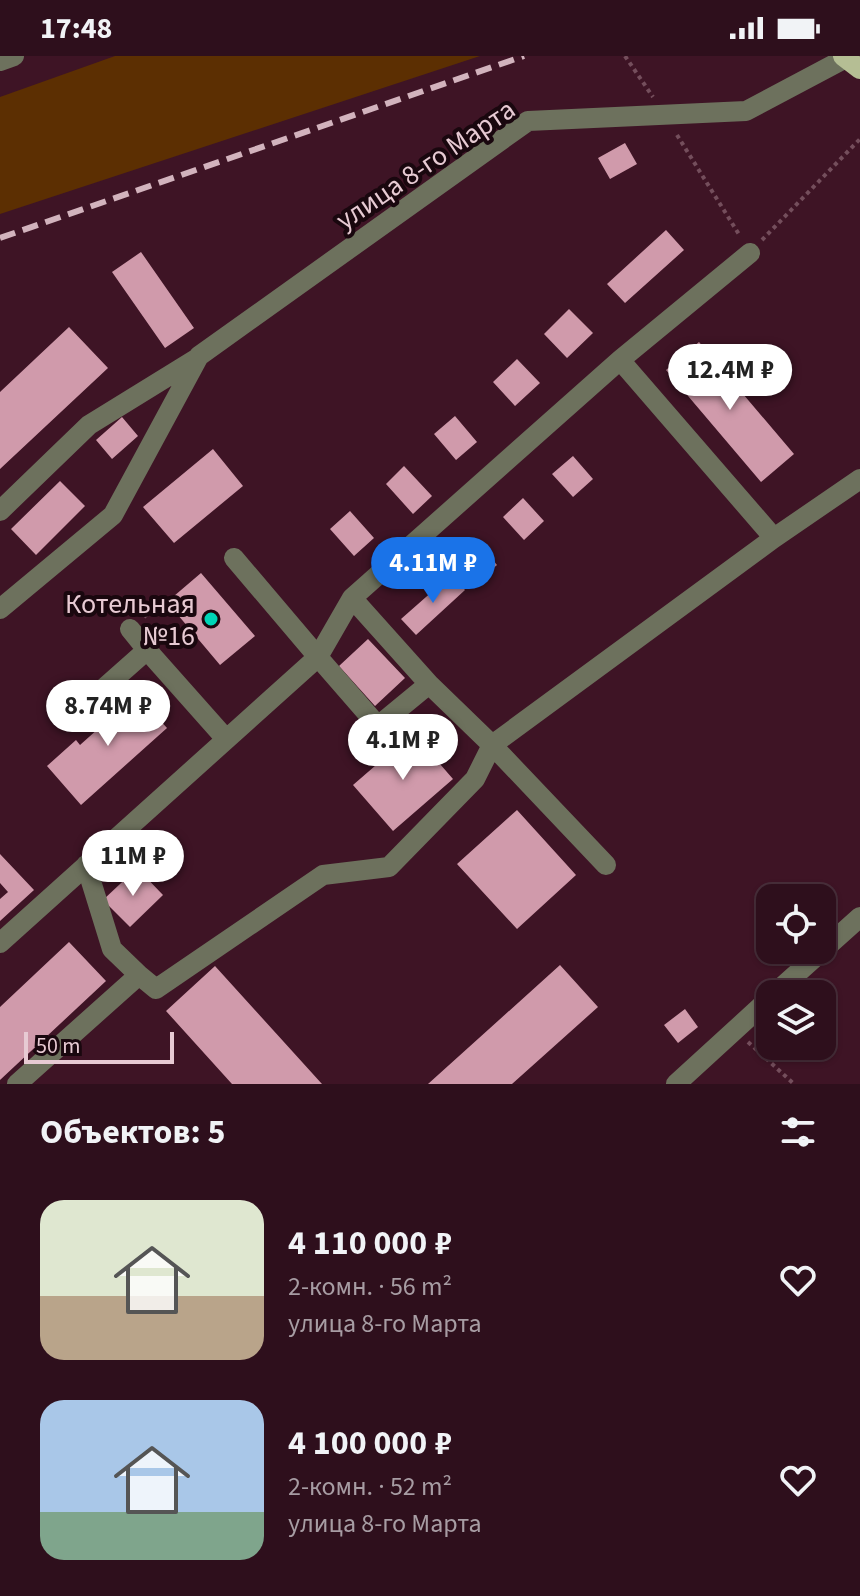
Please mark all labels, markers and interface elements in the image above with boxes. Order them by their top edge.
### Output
text: 17:48 [40,7,112,50]
street label: улица 8-го Марта [328,90,523,240]
pin: 12.4M ₽ [656,344,804,412]
text: 12.4M ₽ [686,351,774,388]
pin: 4.11M ₽ [359,537,507,605]
text: 4.11M ₽ [389,544,477,581]
place label: Котельная №16 [65,584,195,656]
marker: Котельная №16 [202,610,220,628]
pin: 8.74M ₽ [34,680,182,748]
text: 8.74M ₽ [64,687,152,724]
pin: 4.1M ₽ [338,714,468,782]
text: 4.1M ₽ [366,721,440,758]
pin: 11M ₽ [77,830,189,898]
text: 11M ₽ [100,837,166,874]
map controls [756,884,836,1060]
button: locate [756,884,836,964]
button: layers [756,980,836,1060]
scale bar [24,1028,174,1064]
text: 50 m [36,1030,81,1062]
text: Объектов: 5 [40,1108,225,1157]
icon: filters [776,1110,820,1154]
text: 4 110 000 ₽ [288,1219,452,1268]
icon: home [104,1232,200,1328]
icon: heart [776,1258,820,1302]
text: 2-комн. · 56 m² [288,1268,452,1305]
text: улица 8-го Марта [288,1305,482,1342]
text: 4 100 000 ₽ [288,1419,452,1468]
icon: home [104,1432,200,1528]
icon: heart [776,1458,820,1502]
text: 2-комн. · 52 m² [288,1468,452,1505]
text: улица 8-го Марта [288,1505,482,1542]

